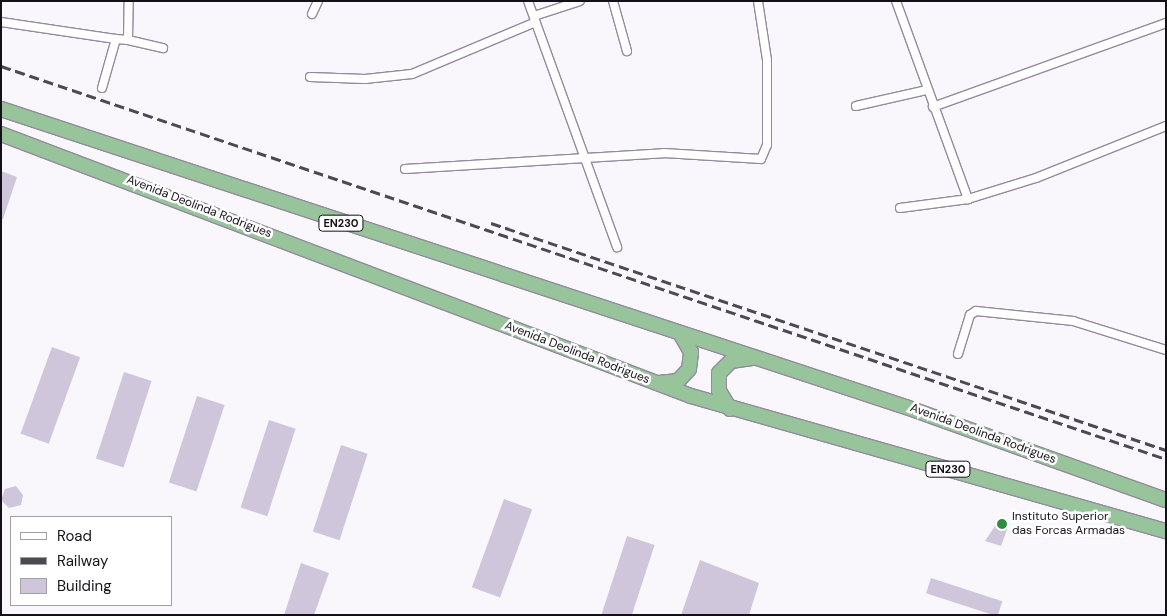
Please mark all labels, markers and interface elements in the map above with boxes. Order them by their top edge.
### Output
street label: Avenida Deolinda Rodrigues [124,173,274,241]
road number: EN230 [317,214,365,232]
street label: Avenida Deolinda Rodrigues [502,319,652,387]
street label: Avenida Deolinda Rodrigues [908,401,1058,467]
road number: EN230 [924,460,972,478]
place label: Instituto Superior das Forcas Armadas [1012,510,1125,538]
legend [10,516,172,606]
marker: Instituto Superior das Forcas Armadas [996,518,1008,530]
text: Road [57,526,92,546]
text: Railway [57,551,108,571]
text: Building [57,576,112,596]

